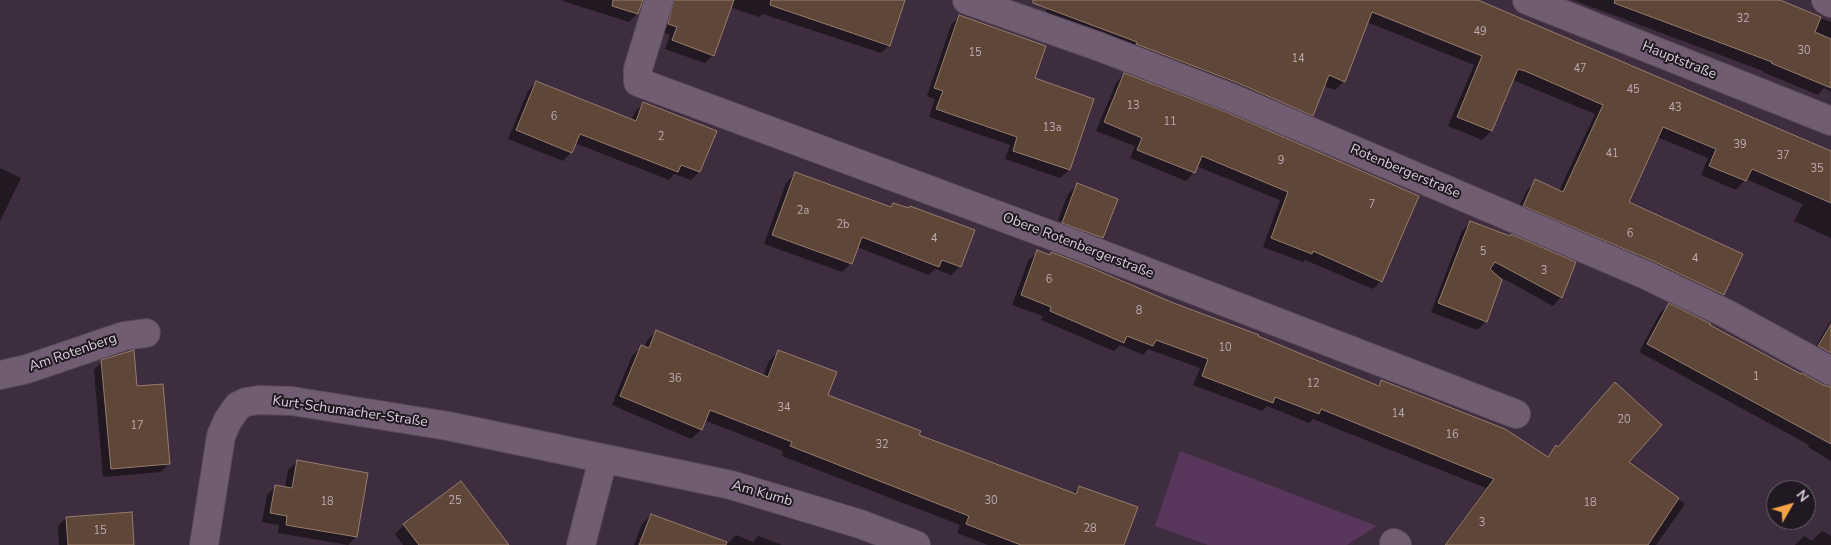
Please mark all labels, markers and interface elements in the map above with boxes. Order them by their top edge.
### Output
house number: 32 [1736,12,1750,26]
house number: 49 [1473,25,1487,39]
street label: Hauptstraße [1639,38,1719,84]
house number: 30 [1797,44,1811,58]
house number: 15 [968,46,982,60]
house number: 14 [1291,52,1305,66]
house number: 47 [1573,62,1587,76]
house number: 45 [1626,83,1640,97]
house number: 13 [1126,99,1140,113]
house number: 43 [1668,101,1682,115]
house number: 6 [551,110,557,124]
house number: 11 [1163,115,1177,129]
house number: 13a [1042,121,1062,135]
house number: 2 [658,130,664,144]
house number: 39 [1733,138,1747,152]
street label: Rotenbergerstraße [1347,141,1463,203]
house number: 41 [1605,147,1619,161]
house number: 37 [1776,149,1790,163]
house number: 9 [1278,154,1284,168]
house number: 35 [1810,162,1824,176]
house number: 7 [1369,198,1375,212]
house number: 2a [797,204,809,218]
street label: Obere Rotenbergerstraße [1000,209,1156,283]
house number: 2b [836,218,850,232]
house number: 6 [1627,227,1633,241]
house number: 4 [931,232,937,246]
house number: 5 [1480,245,1486,259]
house number: 4 [1692,252,1698,266]
house number: 3 [1541,264,1547,278]
house number: 6 [1046,273,1052,287]
house number: 8 [1136,304,1142,318]
street label: Am Rotenberg [27,330,119,376]
house number: 10 [1218,341,1232,355]
house number: 1 [1753,370,1759,384]
house number: 36 [668,372,682,386]
house number: 12 [1306,377,1320,391]
street label: Kurt-Schumacher-Straße [271,393,429,431]
house number: 34 [777,401,791,415]
house number: 14 [1391,407,1405,421]
house number: 20 [1617,413,1631,427]
house number: 17 [130,419,144,433]
house number: 16 [1445,428,1459,442]
house number: 32 [875,438,889,452]
street label: Am Kumb [730,477,794,511]
north arrow [1766,480,1816,530]
text: N [1792,486,1813,506]
house number: 25 [448,494,462,508]
house number: 30 [984,494,998,508]
house number: 18 [320,495,334,509]
house number: 18 [1583,496,1597,510]
house number: 3 [1479,516,1485,530]
house number: 28 [1083,522,1097,536]
house number: 15 [93,524,107,538]

